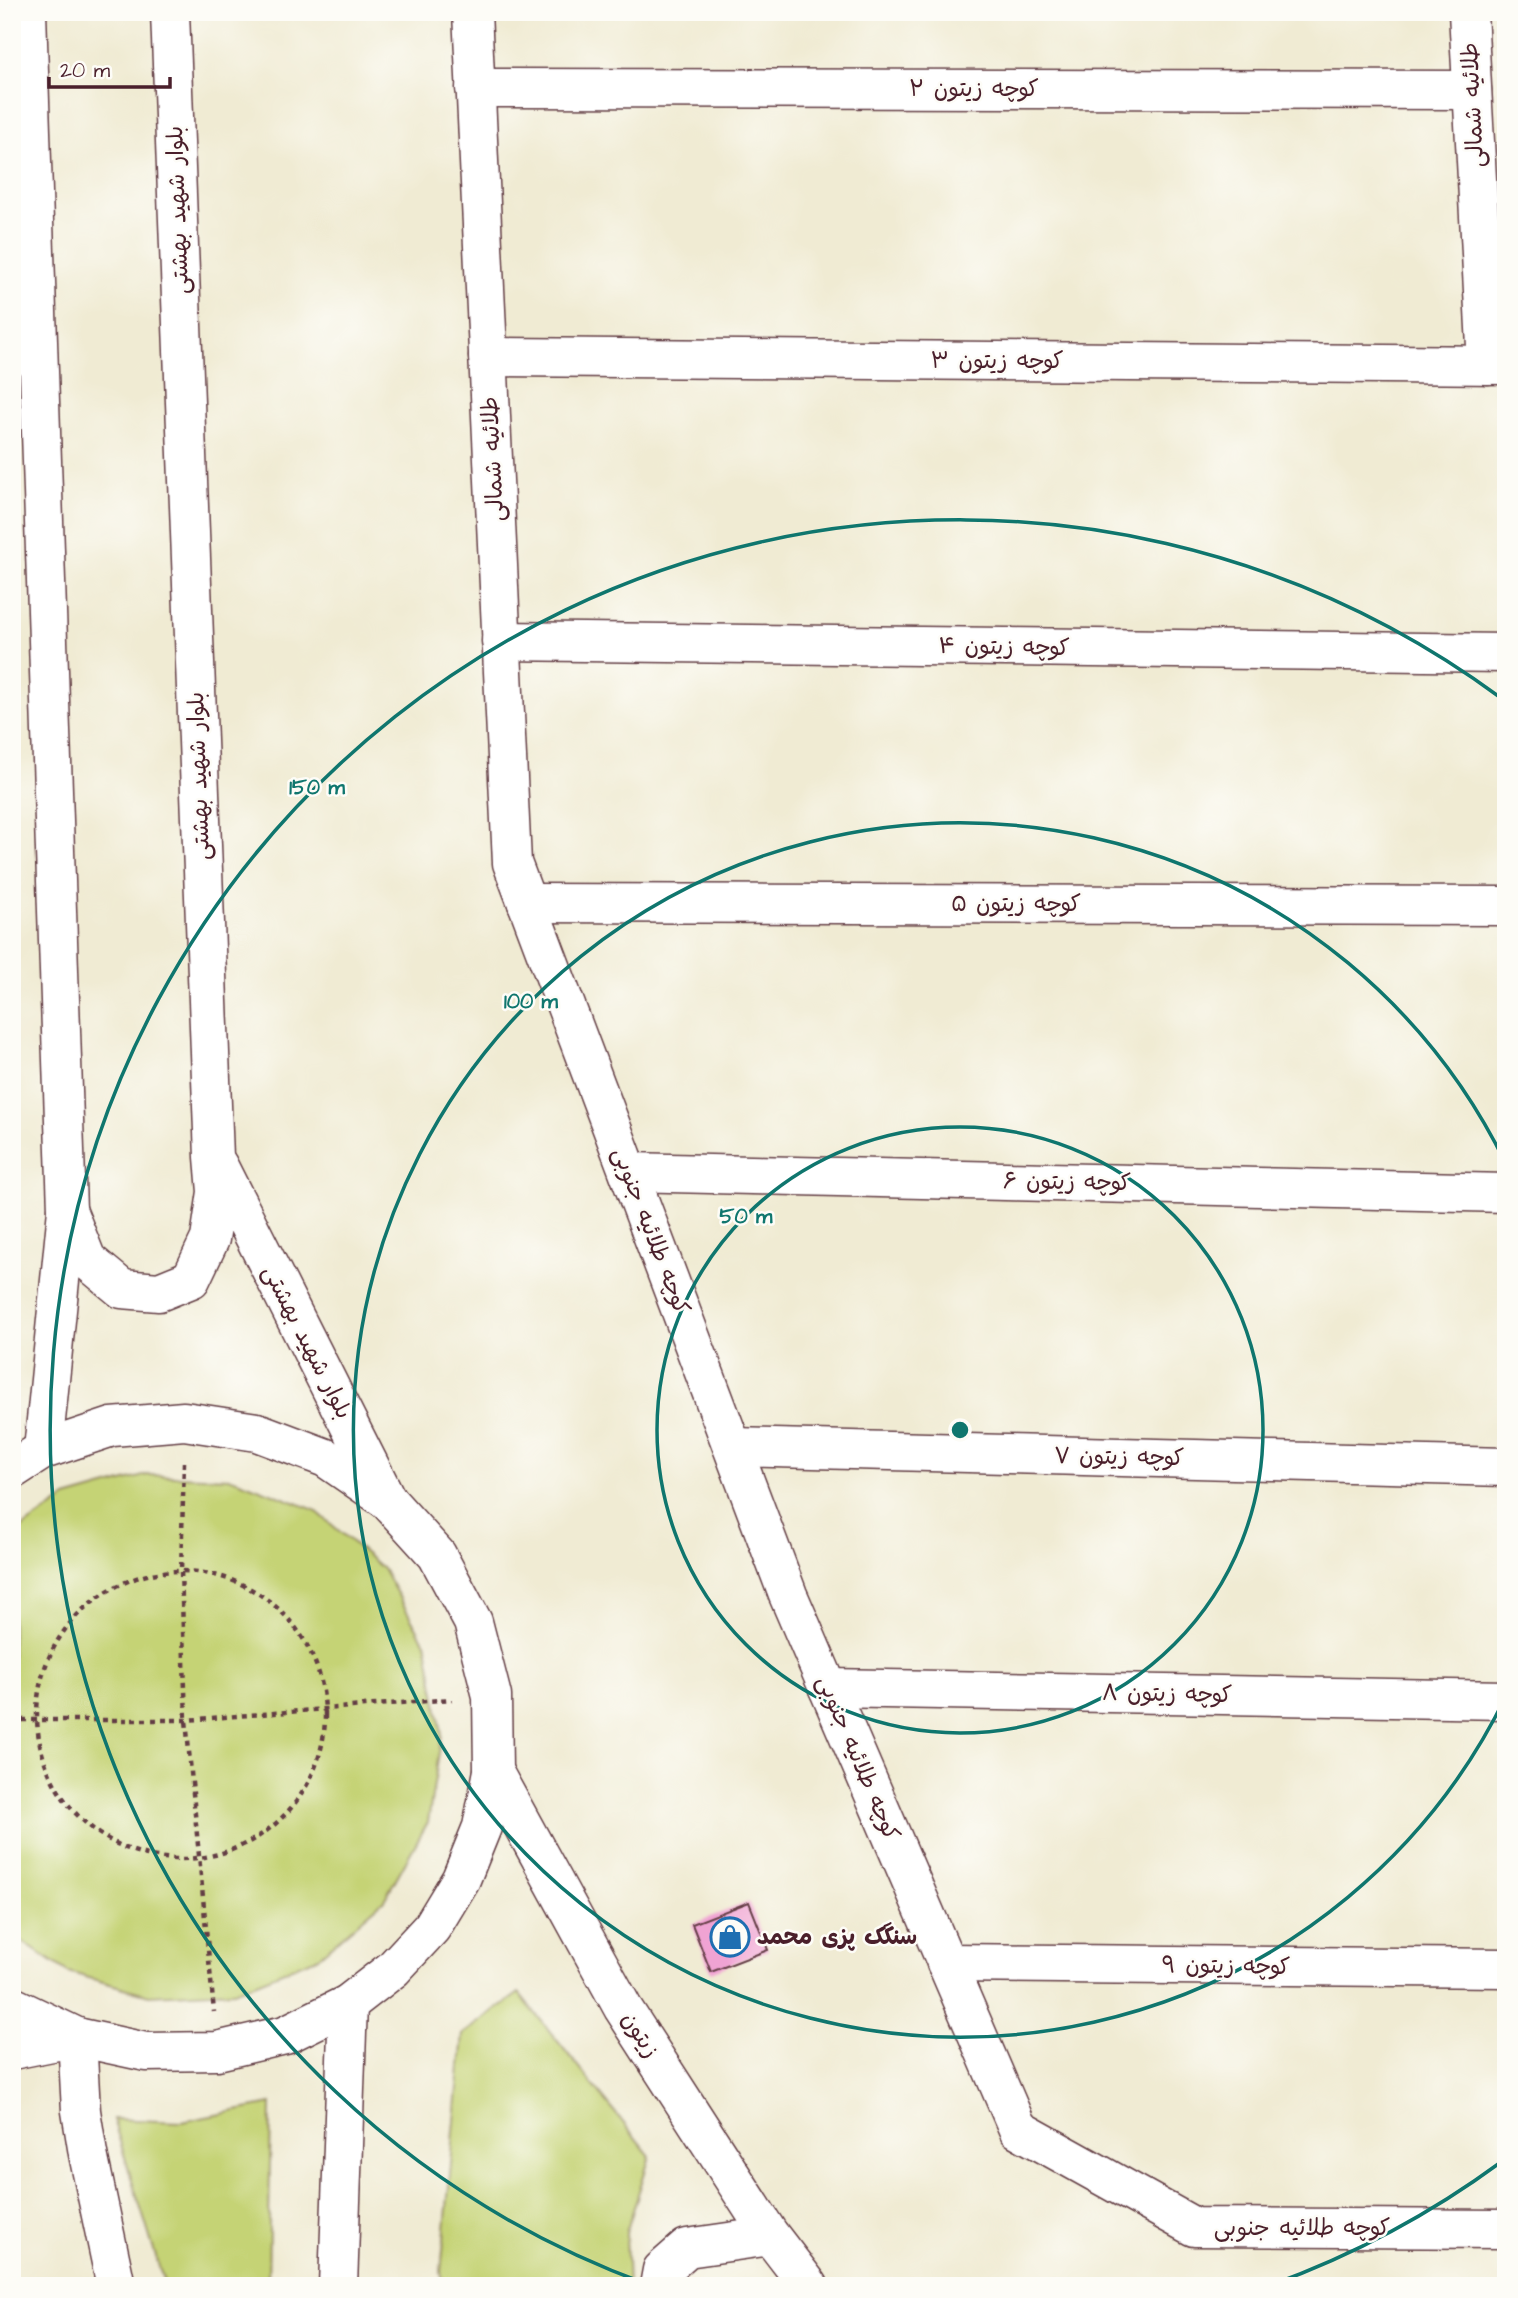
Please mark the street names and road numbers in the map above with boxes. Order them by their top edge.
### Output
street label: طلائیه شمالی [1454,42,1492,168]
street label: کوچه زیتون ۲ [909,73,1039,105]
street label: بلوار شهید بهشتی [159,125,197,295]
street label: کوچه زیتون ۳ [930,345,1064,377]
street label: طلائیه شمالی [474,396,512,522]
street label: کوچه زیتون ۴ [938,630,1070,664]
street label: بلوار شهید بهشتی [180,691,218,861]
street label: کوچه زیتون ۵ [951,888,1081,920]
street label: کوچه طلائیه جنوبی [604,1143,698,1319]
street label: کوچه زیتون ۶ [1003,1165,1131,1199]
street label: بلوار شهید بهشتی [254,1260,360,1424]
street label: کوچه زیتون ۷ [1053,1440,1185,1474]
street label: کوچه طلائیه جنوبی [809,1670,907,1846]
street label: کوچه زیتون ۸ [1102,1677,1233,1711]
street label: کوچه زیتون ۹ [1161,1949,1291,1983]
street label: زيتون [613,2006,667,2064]
street label: کوچه طلائیه جنوبی [1214,2212,1391,2244]

